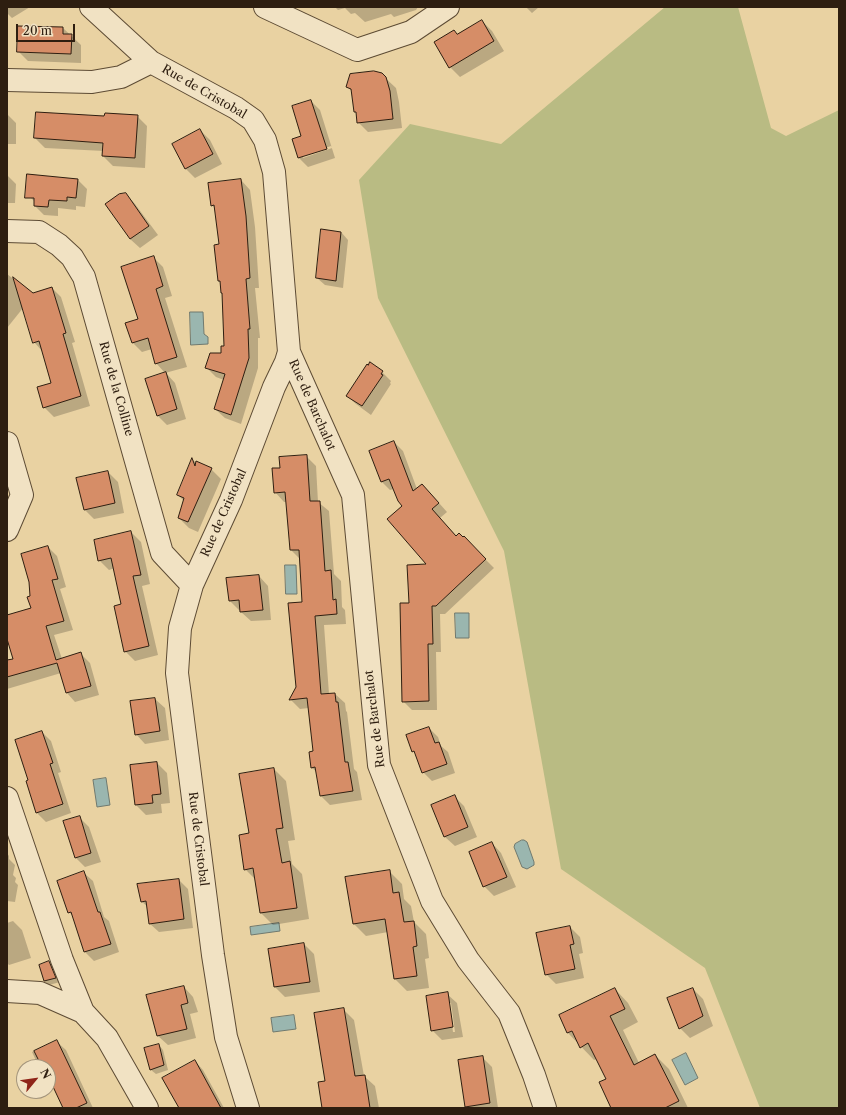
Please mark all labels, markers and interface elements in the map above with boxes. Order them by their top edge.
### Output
scale bar [18,16,77,42]
text: 20 m [23,23,52,38]
street label: Rue de Cristobal [159,62,249,122]
street label: Rue de la Colline [96,340,136,438]
street label: Rue de Barchalot [285,357,339,453]
street label: Rue de Cristobal [198,467,250,559]
street label: Rue de Barchalot [362,669,388,769]
street label: Rue de Cristobal [185,791,211,887]
north arrow [16,1059,56,1099]
text: N [37,1066,54,1081]

